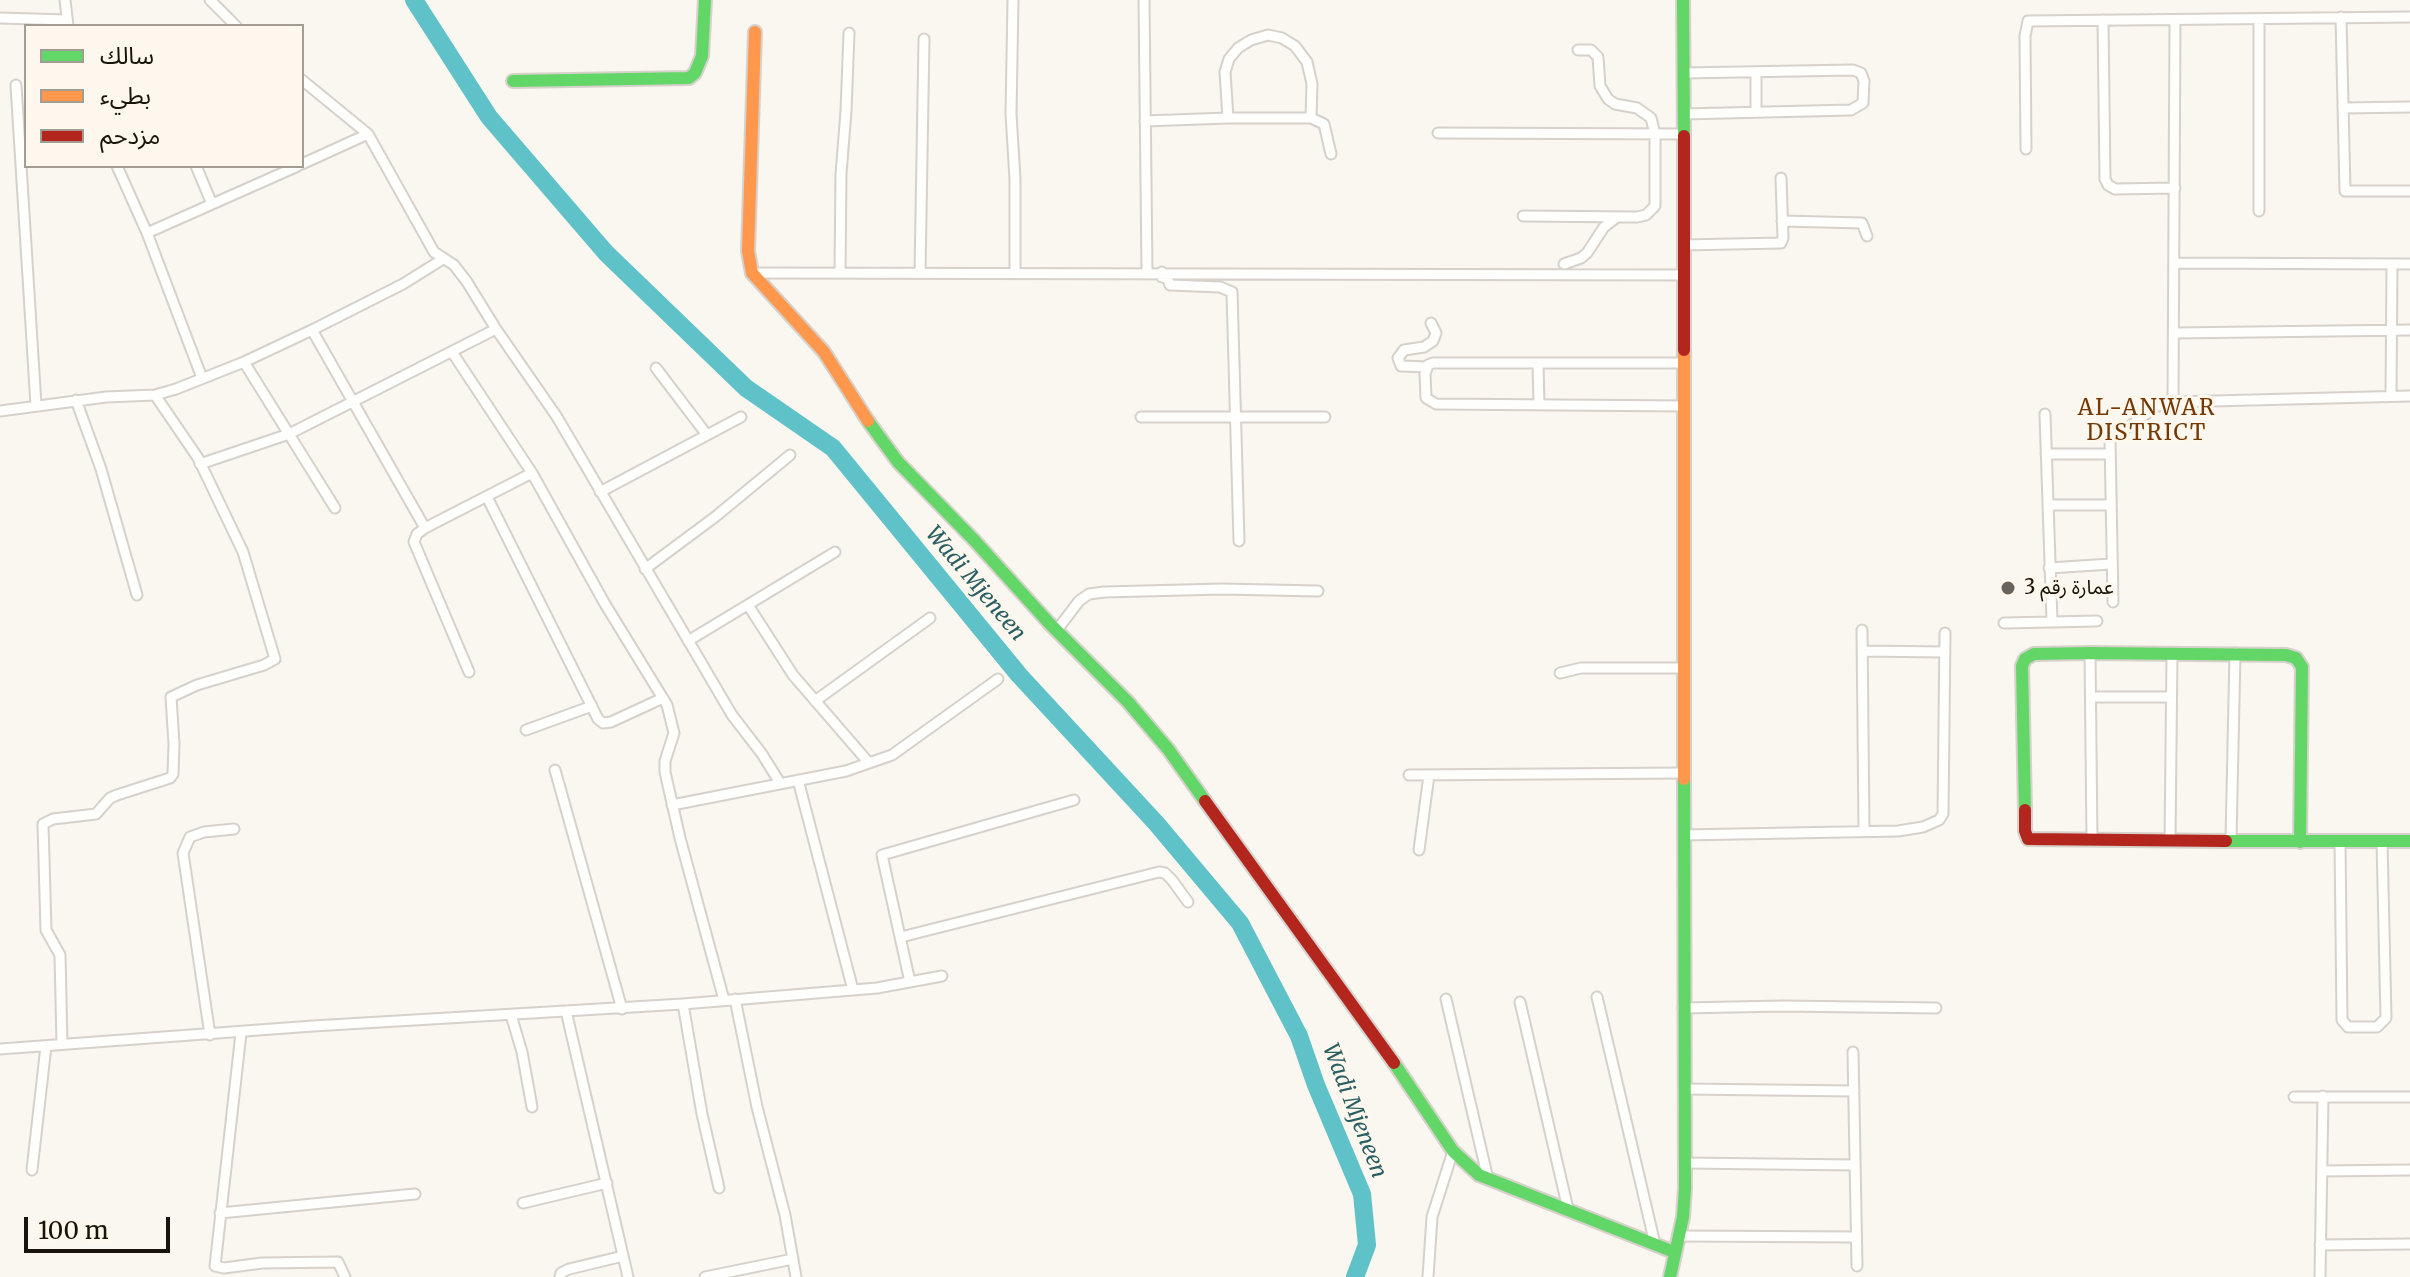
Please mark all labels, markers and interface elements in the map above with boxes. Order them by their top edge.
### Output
legend [24,24,304,168]
text: سالك [100,40,154,71]
text: بطيء [100,80,151,111]
text: مزدحم [100,120,160,151]
district label: AL-ANWAR DISTRICT [2078,396,2216,448]
water label: Wadi Mjeneen [919,521,1031,647]
place label: عمارة رقم 3 [2024,576,2114,600]
marker: عمارة رقم 3 [1999,579,2017,597]
water label: Wadi Mjeneen [1316,1040,1392,1182]
scale bar [28,1201,174,1251]
text: 100 m [38,1215,108,1246]

